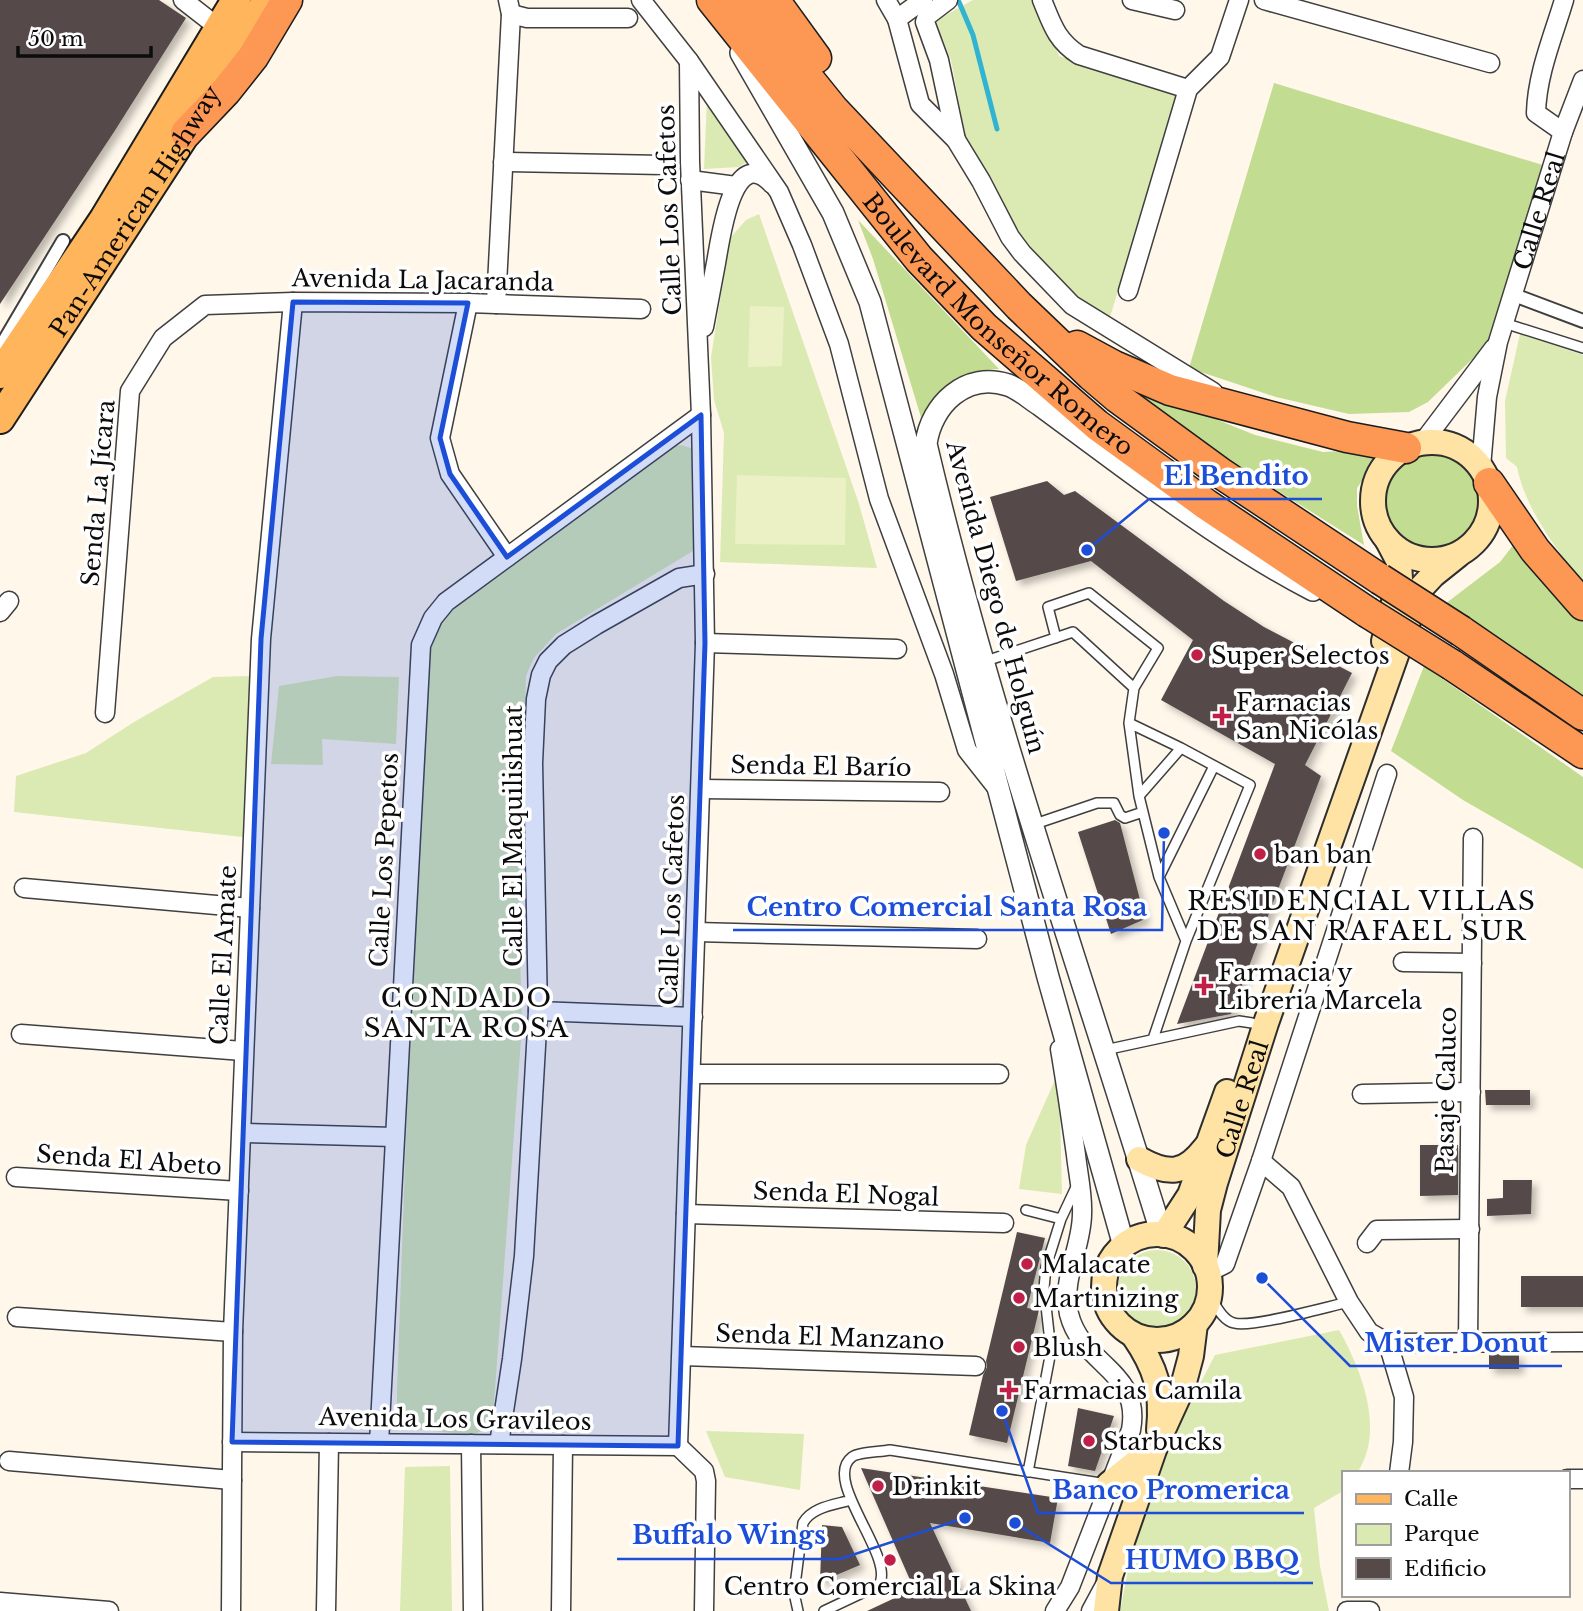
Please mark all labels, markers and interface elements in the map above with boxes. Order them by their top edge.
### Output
scale bar [18,14,150,58]
text: 50 m [28,26,84,52]
street label: Pan-American Highway [43,79,227,342]
street label: Calle Los Cafetos [651,104,687,316]
street label: Calle Real [1507,148,1571,273]
street label: Boulevard Monseñor Romero [857,187,1140,462]
street label: Avenida La Jacaranda [291,263,555,297]
street label: Senda La Jícara [75,398,121,588]
street label: Avenida Diego de Holguín [940,436,1052,757]
callout: El Bendito [1149,452,1322,499]
text: El Bendito [1163,460,1309,492]
place label: Super Selectos [1211,641,1390,670]
marker: Super Selectos [1189,647,1205,663]
place label: Farnacias San Nicólas [1236,688,1378,745]
street label: Calle El Maquilishuat [499,705,528,967]
marker: Farnacias San Nicólas [1214,708,1230,724]
street label: Senda El Barío [730,750,912,782]
street label: Calle Los Pepetos [364,752,404,968]
street label: Calle Los Cafetos [654,794,690,1006]
place label: ban ban [1273,840,1372,869]
marker: ban ban [1252,846,1268,862]
street label: Calle El Amate [204,864,242,1046]
callout: Centro Comercial Santa Rosa [733,883,1162,930]
district label: RESIDENCIAL VILLAS DE SAN RAFAEL SUR [1187,885,1537,947]
text: Centro Comercial Santa Rosa [747,891,1147,923]
place label: Farmacia y Libreria Marcela [1218,958,1423,1015]
marker: Farmacia y Libreria Marcela [1196,978,1212,994]
district label: CONDADO SANTA ROSA [364,982,570,1044]
street label: Pasaje Caluco [1430,1006,1462,1174]
street label: Calle Real [1209,1036,1274,1162]
street label: Senda El Abeto [35,1139,223,1181]
street label: Senda El Nogal [753,1176,940,1212]
place label: Malacate [1041,1250,1151,1279]
marker: Malacate [1019,1256,1035,1272]
place label: Martinizing [1033,1284,1179,1313]
marker: Martinizing [1011,1290,1027,1306]
street label: Senda El Manzano [715,1319,945,1355]
callout: Mister Donut [1350,1319,1562,1366]
text: Mister Donut [1364,1327,1548,1359]
place label: Blush [1033,1333,1103,1362]
marker: Blush [1011,1339,1027,1355]
place label: Farmacias Camila [1023,1376,1242,1405]
marker: Farmacias Camila [1001,1382,1017,1398]
street label: Avenida Los Gravileos [317,1402,592,1436]
place label: Starbucks [1103,1427,1223,1456]
marker: Starbucks [1081,1433,1097,1449]
callout: Banco Promerica [1038,1466,1304,1513]
legend [1342,1471,1569,1597]
place label: Drinkit [892,1472,981,1501]
text: Banco Promerica [1052,1474,1290,1506]
marker: Drinkit [870,1478,886,1494]
text: Calle [1404,1486,1458,1512]
callout: Buffalo Wings [617,1512,840,1559]
text: Buffalo Wings [632,1519,826,1551]
text: Parque [1404,1521,1479,1547]
callout: HUMO BBQ [1111,1536,1313,1583]
text: HUMO BBQ [1125,1544,1300,1576]
marker: Centro Comercial La Skina [882,1552,898,1568]
text: Edificio [1404,1556,1486,1582]
place label: Centro Comercial La Skina [724,1572,1057,1601]

